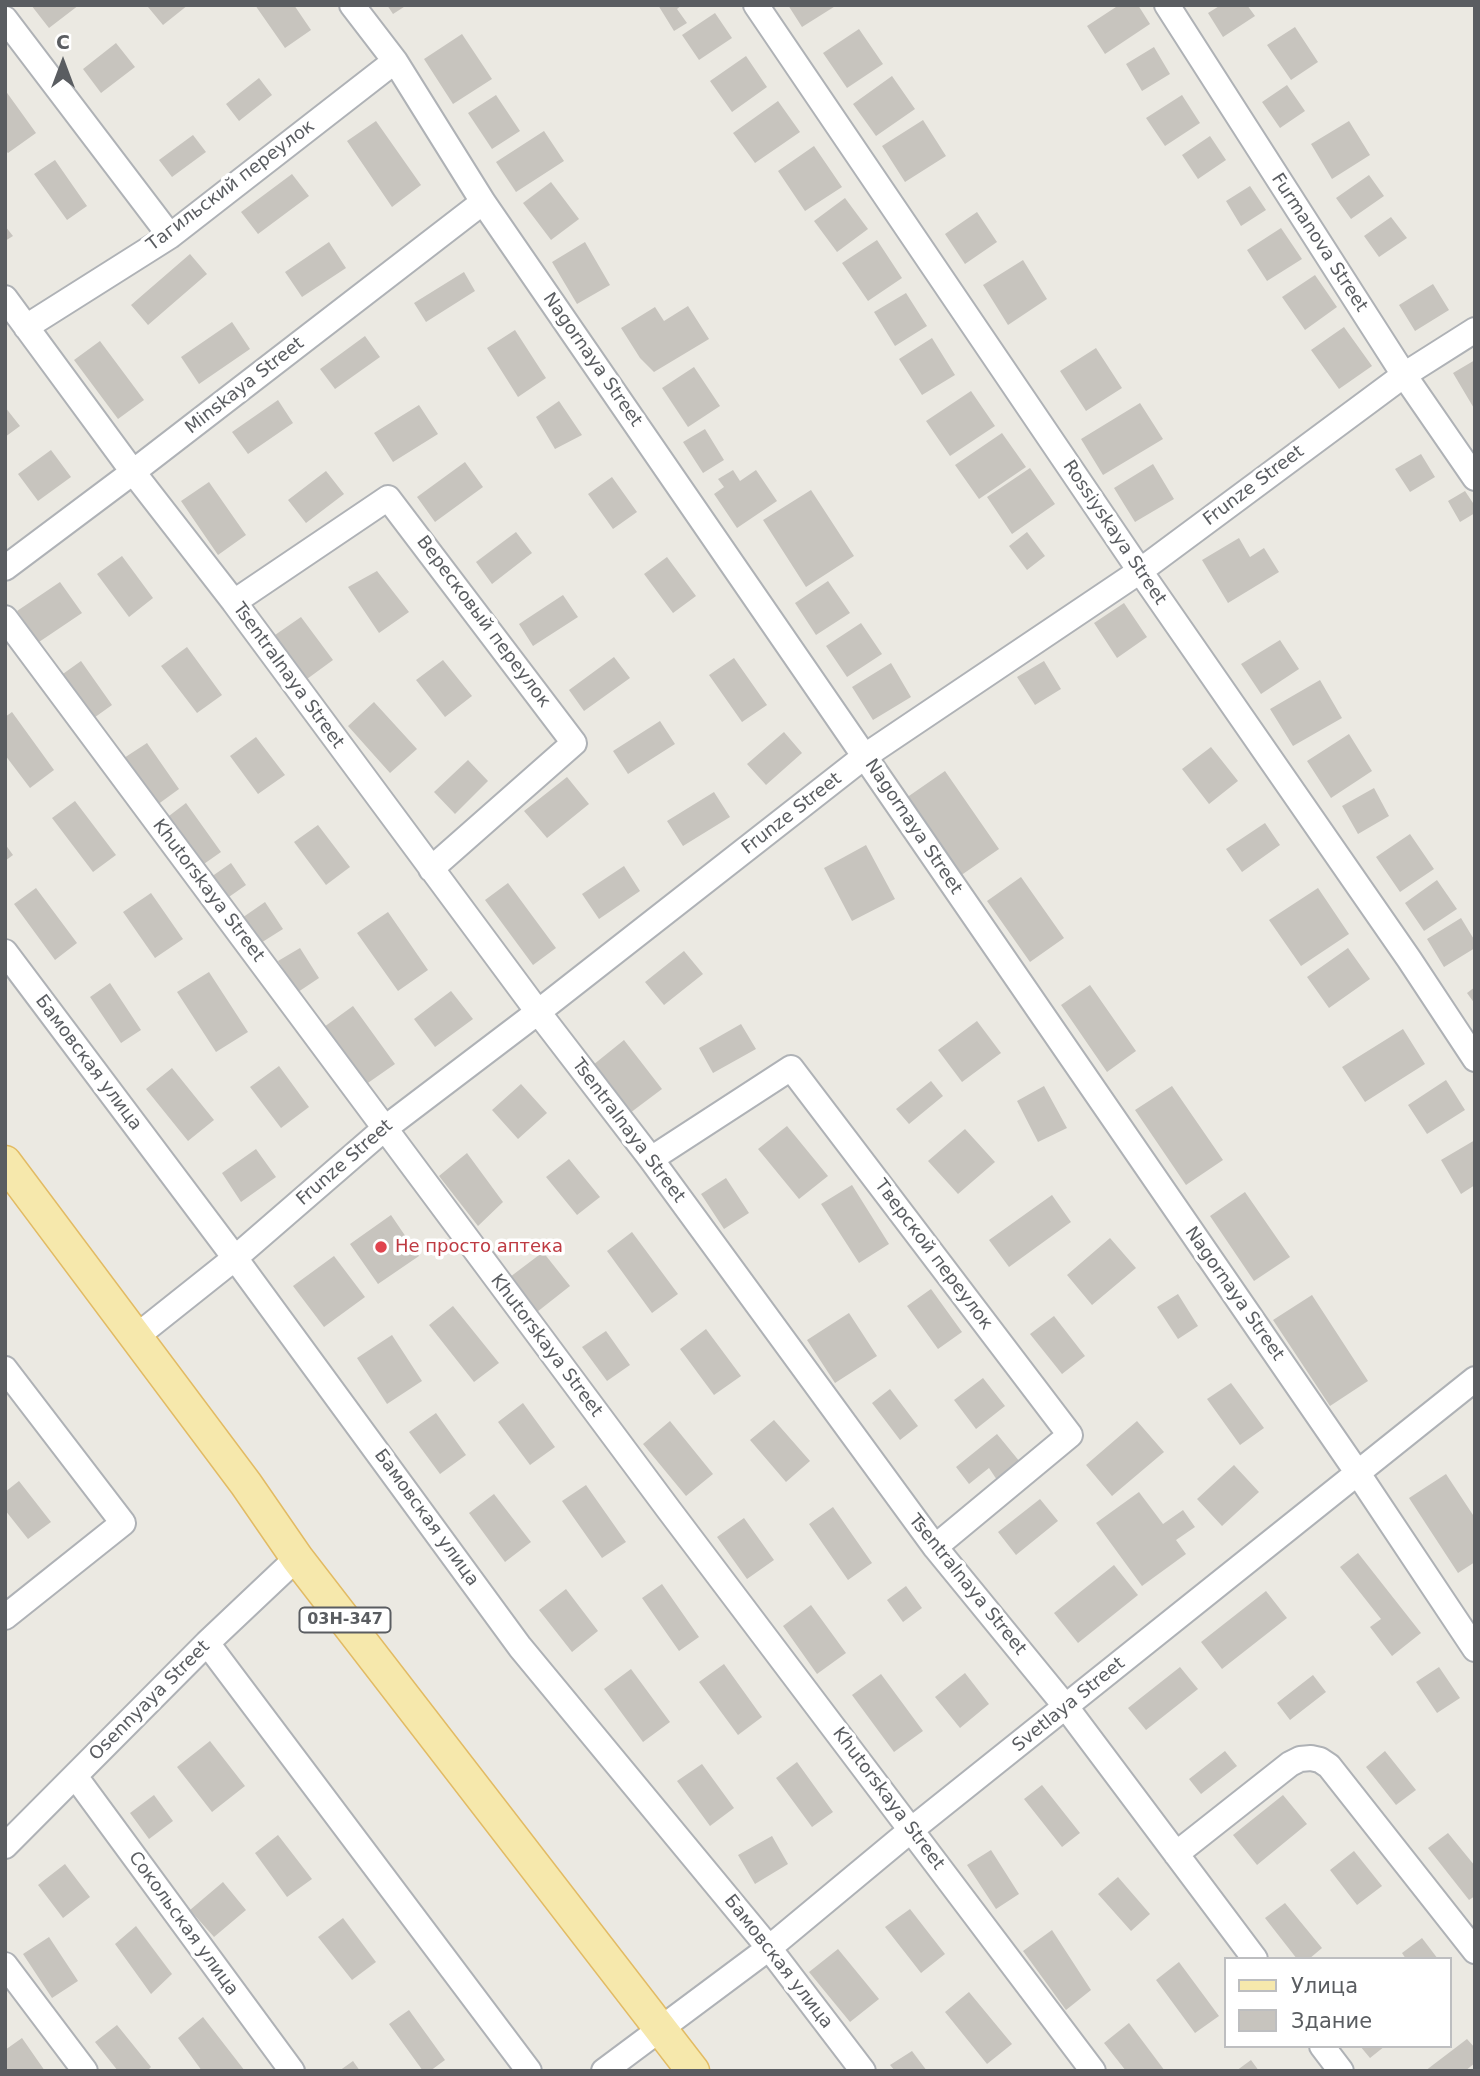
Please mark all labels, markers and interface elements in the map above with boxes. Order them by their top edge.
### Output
north arrow [28,28,98,98]
text: С [56,31,70,53]
street label: Тагильский переулок [143,116,319,256]
street label: Furmanova Street [1266,170,1372,316]
street label: Nagornaya Street [538,289,646,431]
street label: Minskaya Street [181,333,309,439]
street label: Frunze Street [1200,441,1308,531]
street label: Rossiyskaya Street [1058,457,1170,609]
street label: Вересковый переулок [411,532,555,712]
street label: Tsentralnaya Street [228,599,348,753]
street label: Nagornaya Street [860,755,966,899]
street label: Frunze Street [738,768,846,860]
street label: Khutorskaya Street [147,816,269,966]
street label: Бамовская улица [30,991,146,1135]
street label: Tsentralnaya Street [567,1055,689,1207]
street label: Frunze Street [293,1115,397,1211]
street label: Тверской переулок [869,1176,997,1334]
street label: Nagornaya Street [1180,1223,1288,1365]
place label: Не просто аптека [395,1236,563,1258]
marker: Не просто аптека [373,1239,389,1255]
street label: Khutorskaya Street [485,1271,607,1421]
street label: Бамовская улица [369,1445,483,1591]
street label: Tsentralnaya Street [904,1510,1030,1660]
road number: 03Н-347 [300,1608,390,1632]
street label: Osennyaya Street [85,1636,215,1766]
street label: Svetlaya Street [1008,1653,1130,1757]
street label: Khutorskaya Street [827,1724,949,1874]
street label: Сокольская улица [123,1848,243,2000]
street label: Бамовская улица [719,1891,837,2033]
legend [1224,1957,1452,2048]
text: Улица [1291,1974,1358,1998]
text: Здание [1291,2009,1372,2033]

